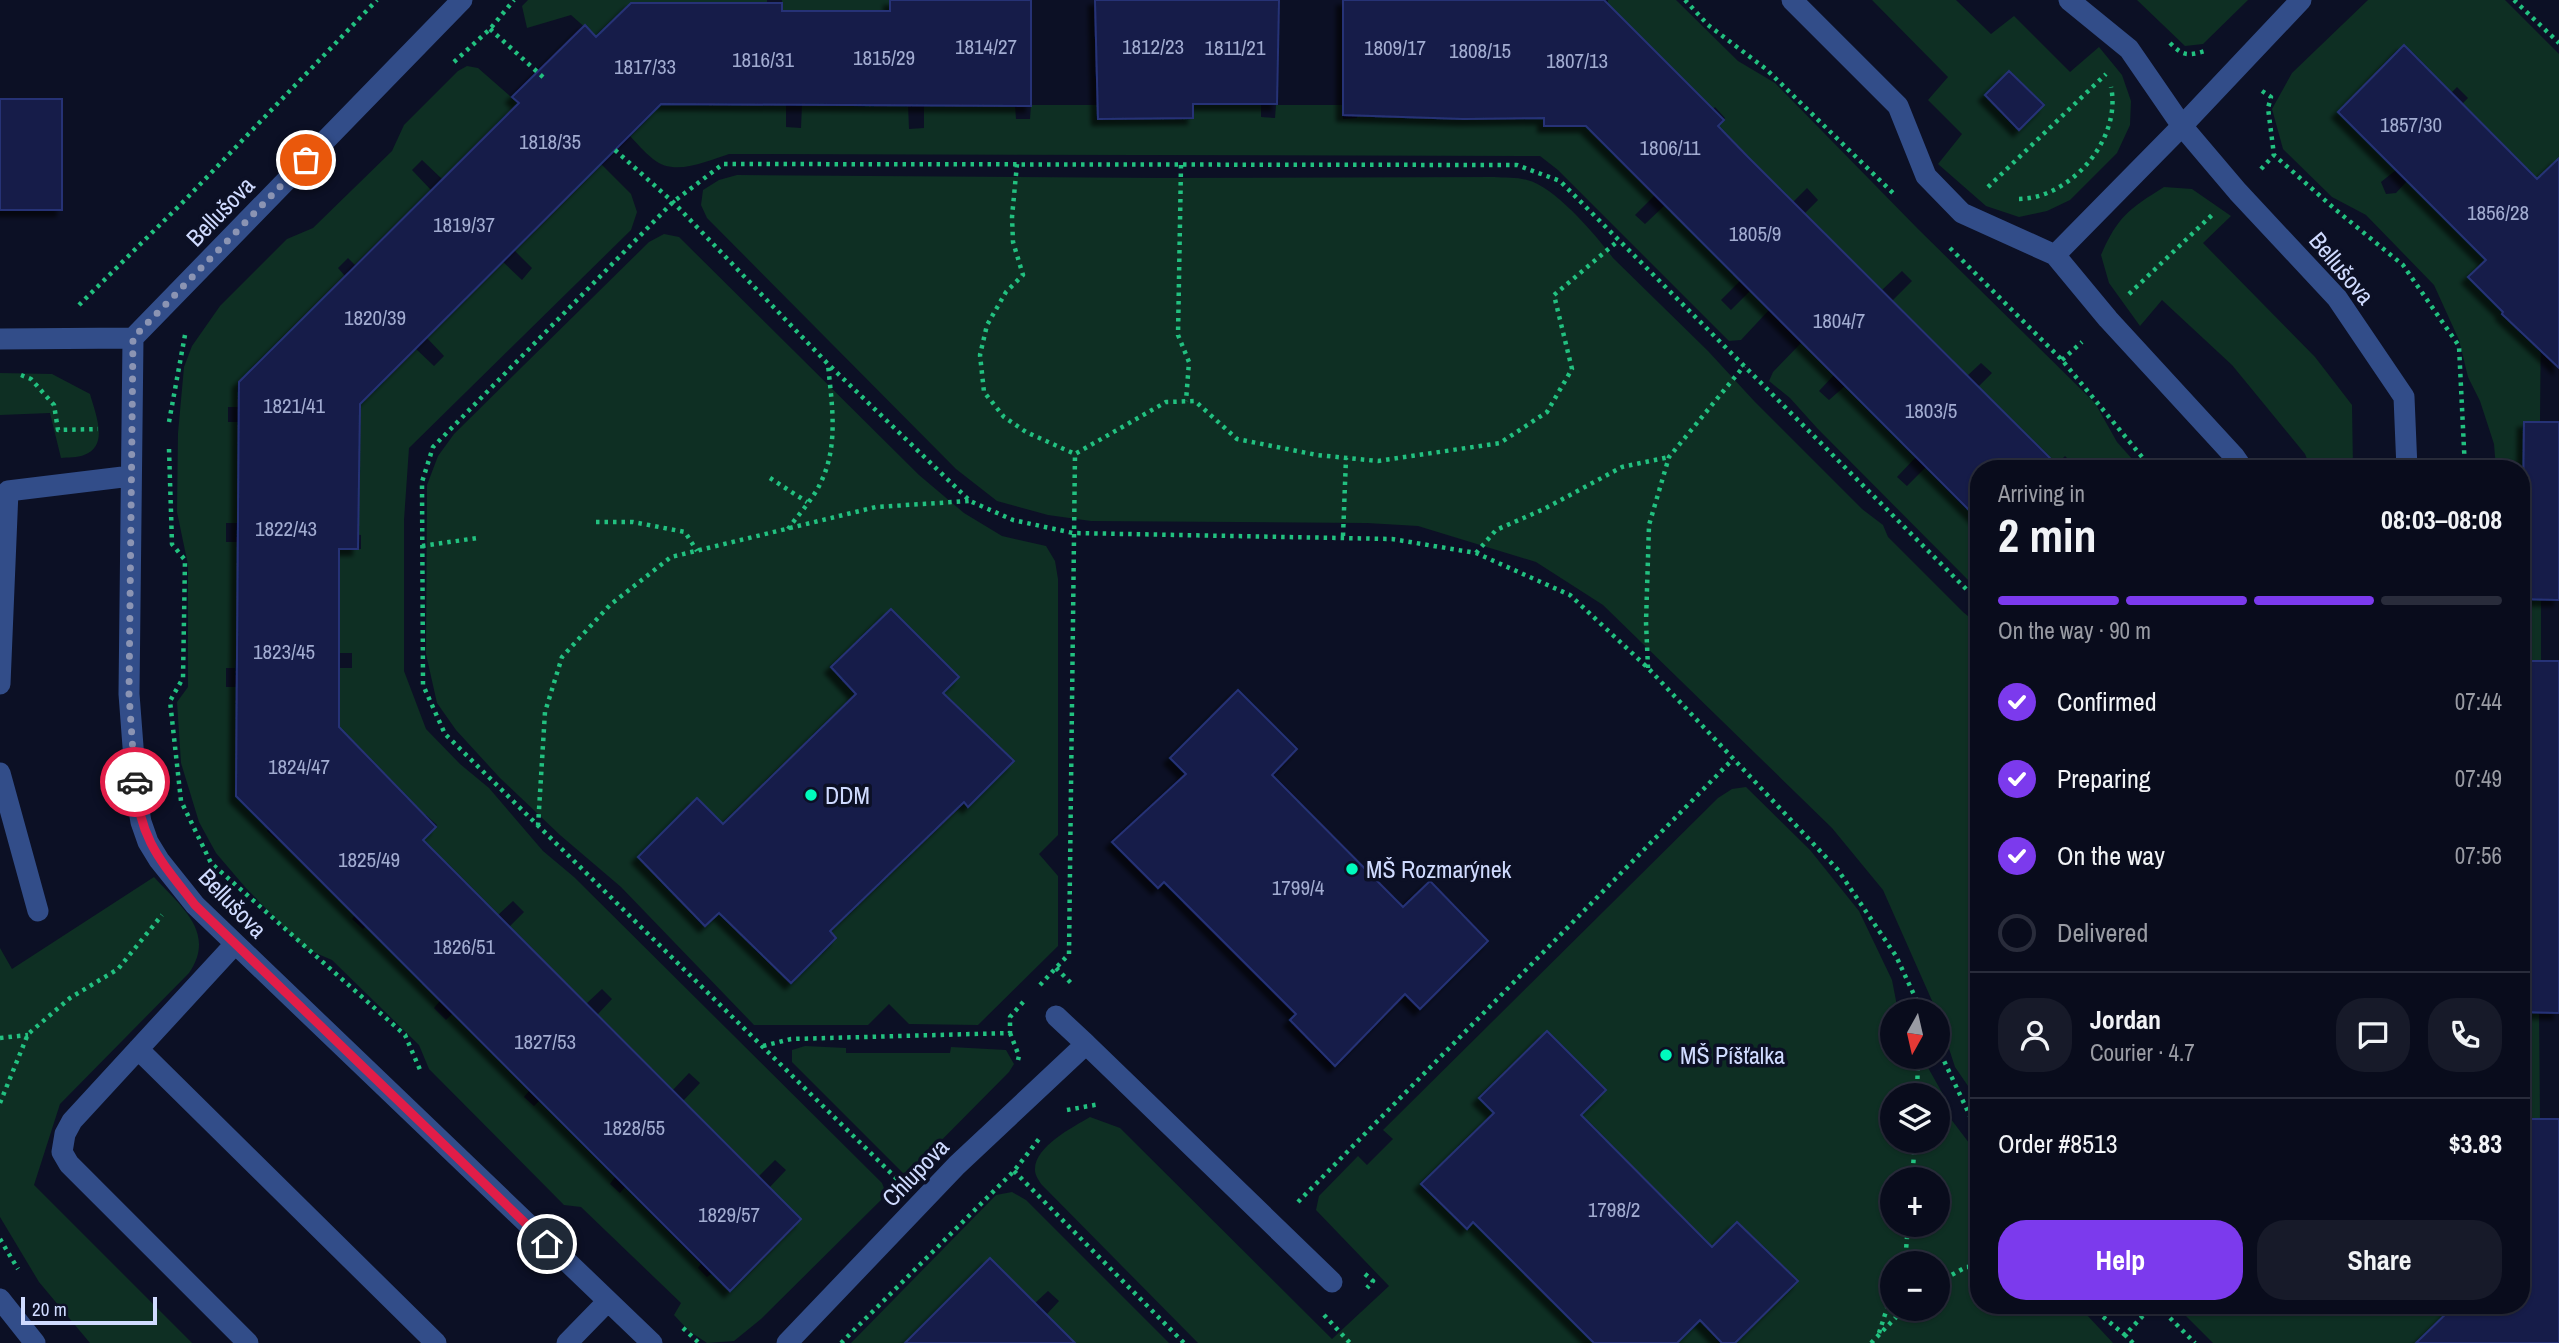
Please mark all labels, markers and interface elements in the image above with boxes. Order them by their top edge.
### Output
house number: 1814/27 [955,32,1017,61]
house number: 1812/23 [1122,32,1184,61]
house number: 1811/21 [1205,33,1266,62]
house number: 1809/17 [1364,33,1426,62]
house number: 1808/15 [1449,36,1511,65]
house number: 1815/29 [853,43,915,72]
house number: 1816/31 [732,45,795,74]
house number: 1807/13 [1546,46,1608,75]
house number: 1817/33 [614,52,676,81]
house number: 1857/30 [2380,110,2442,139]
house number: 1818/35 [519,127,581,156]
pin [276,130,336,190]
house number: 1806/11 [1640,133,1701,162]
icon: bag [287,141,325,179]
street label: Bellušova [179,169,261,253]
house number: 1856/28 [2467,198,2529,227]
house number: 1819/37 [433,210,495,239]
house number: 1805/9 [1729,219,1781,248]
street label: Bellušova [2302,225,2382,311]
house number: 1820/39 [344,303,406,332]
house number: 1804/7 [1813,306,1865,335]
house number: 1821/41 [263,391,326,420]
house number: 1803/5 [1905,396,1957,425]
text: Arriving in [1998,478,2085,509]
text: 08:03–08:08 [2381,502,2502,537]
text: 2 min [1998,504,2097,566]
house number: 1822/43 [255,514,317,543]
text: On the way · 90 m [1998,615,2151,646]
house number: 1823/45 [253,637,315,666]
icon: check [1998,683,2036,721]
text: Confirmed [2057,684,2157,719]
text: 07:44 [2455,686,2502,717]
courier [100,747,170,817]
house number: 1824/47 [268,752,330,781]
icon: check [1998,760,2036,798]
text: Preparing [2057,761,2151,796]
icon: car [116,763,154,801]
text: 07:49 [2455,763,2502,794]
place label: DDM [825,779,870,811]
marker: DDM [803,787,819,803]
icon: check [1998,837,2036,875]
text: On the way [2057,838,2165,873]
text: 07:56 [2455,840,2502,871]
house number: 1825/49 [338,845,400,874]
place label: MŠ Rozmarýnek [1366,853,1512,885]
street label: Bellušova [192,861,274,945]
marker: MŠ Rozmarýnek [1344,861,1360,877]
house number: 1799/4 [1272,873,1325,902]
text: Delivered [2057,915,2148,950]
house number: 1826/51 [433,932,496,961]
button: person [1998,998,2072,1072]
button: chat [2336,998,2410,1072]
button: phone [2428,998,2502,1072]
north arrow [1880,999,1950,1069]
map controls [1880,999,1950,1321]
text: Jordan [2090,1002,2161,1037]
house number: 1827/53 [514,1027,576,1056]
text: Courier · 4.7 [2090,1037,2195,1068]
place label: MŠ Píšťalka [1680,1039,1785,1071]
marker: MŠ Píšťalka [1658,1047,1674,1063]
button: layers [1880,1083,1950,1153]
house number: 1828/55 [603,1113,665,1142]
text: Order #8513 [1998,1126,2118,1161]
text: $3.83 [2449,1126,2502,1161]
street label: Chlupova [875,1131,955,1213]
button: + [1880,1167,1950,1237]
house number: 1798/2 [1588,1195,1640,1224]
house number: 1829/57 [698,1200,760,1229]
pin [517,1214,577,1274]
button: Help [1998,1220,2243,1300]
button: Share [2257,1220,2502,1300]
icon: home [528,1225,566,1263]
button: − [1880,1251,1950,1321]
scale bar [21,1294,158,1326]
text: 20 m [32,1296,67,1322]

